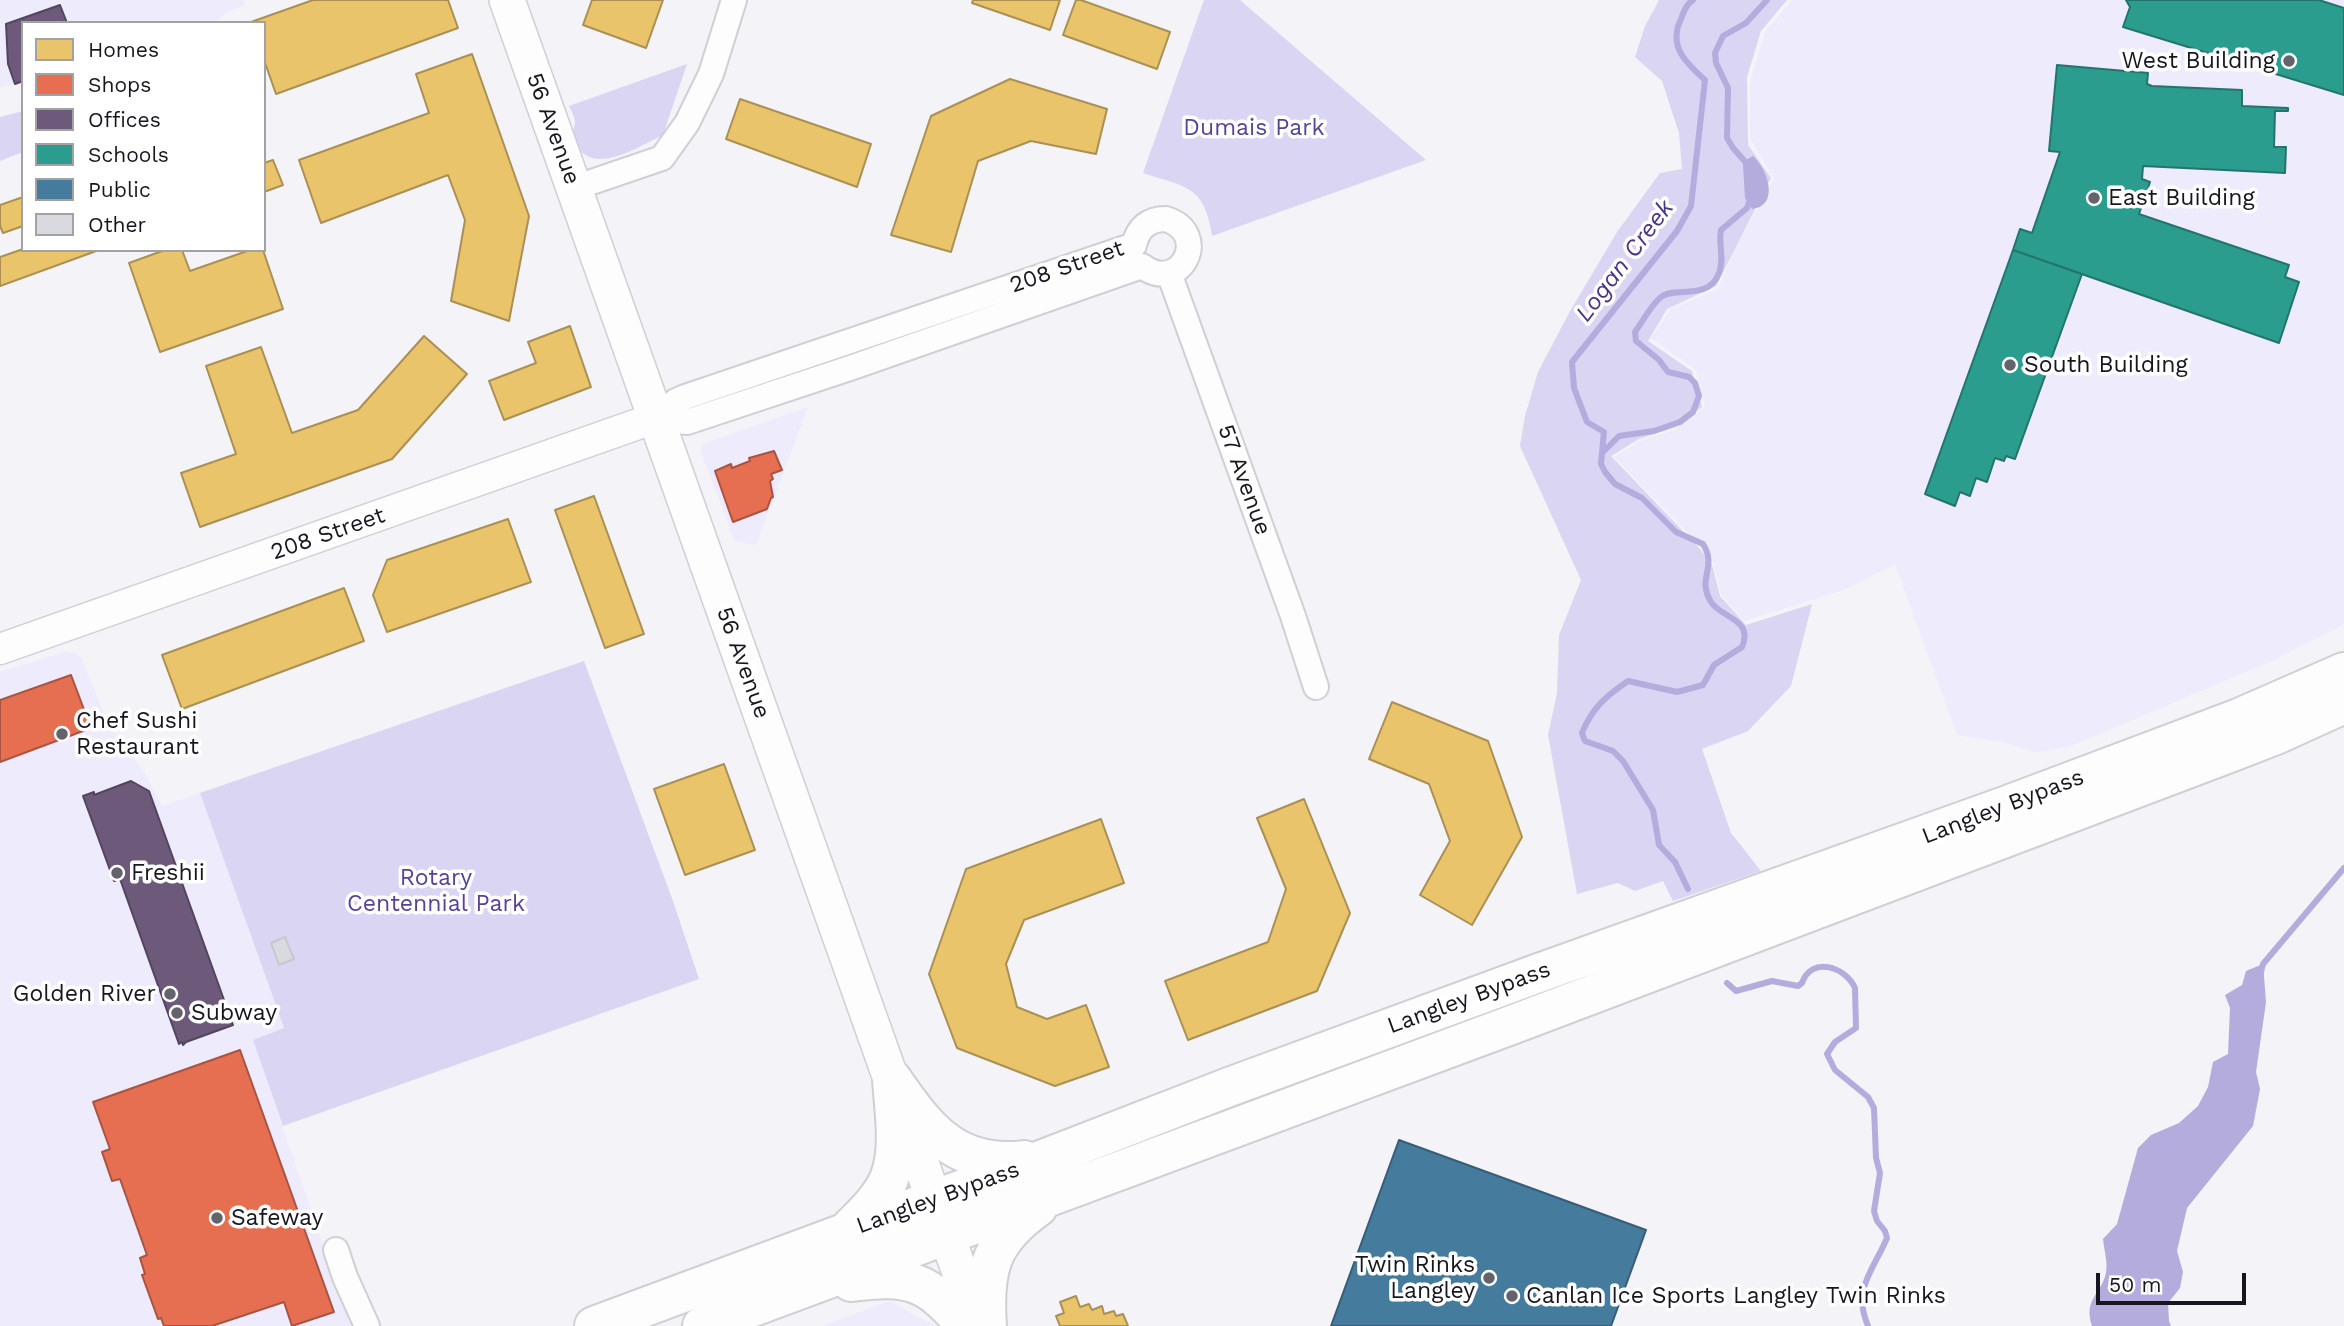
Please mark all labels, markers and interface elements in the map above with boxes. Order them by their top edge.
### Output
legend [21,21,266,252]
text: Homes [88,37,159,62]
place label: West Building [2121,47,2275,75]
marker: West Building [2281,53,2297,69]
street label: 56 Avenue [520,70,586,188]
text: Shops [88,72,151,97]
text: Offices [88,107,161,132]
park label: Dumais Park [1183,114,1325,142]
text: Schools [88,142,169,167]
text: Public [88,177,151,202]
place label: East Building [2108,184,2255,212]
marker: East Building [2086,190,2102,206]
water label: Logan Creek [1570,194,1680,328]
text: Other [88,212,146,237]
street label: 208 Street [1006,235,1128,299]
place label: South Building [2024,351,2188,379]
marker: South Building [2002,357,2018,373]
street label: 57 Avenue [1211,421,1277,539]
street label: 208 Street [267,502,389,566]
street label: 56 Avenue [710,604,776,722]
place label: Chef Sushi Restaurant [76,707,199,761]
marker: Chef Sushi Restaurant [54,726,70,742]
street label: Langley Bypass [1918,763,2088,851]
place label: Freshii [131,859,205,887]
park label: Rotary Centennial Park [347,864,525,918]
marker: Freshii [109,865,125,881]
street label: Langley Bypass [1384,956,1554,1040]
place label: Golden River [13,980,156,1008]
marker: Golden River [162,986,178,1002]
place label: Subway [191,999,277,1027]
marker: Subway [169,1005,185,1021]
street label: Langley Bypass [853,1156,1023,1240]
place label: Safeway [231,1204,323,1232]
marker: Safeway [209,1210,225,1226]
place label: Twin Rinks Langley [1355,1251,1475,1305]
scale bar [2099,1260,2250,1304]
marker: Twin Rinks Langley [1481,1270,1497,1286]
text: 50 m [2109,1272,2161,1297]
place label: Canlan Ice Sports Langley Twin Rinks [1526,1282,1946,1310]
marker: Canlan Ice Sports Langley Twin Rinks [1504,1288,1520,1304]

